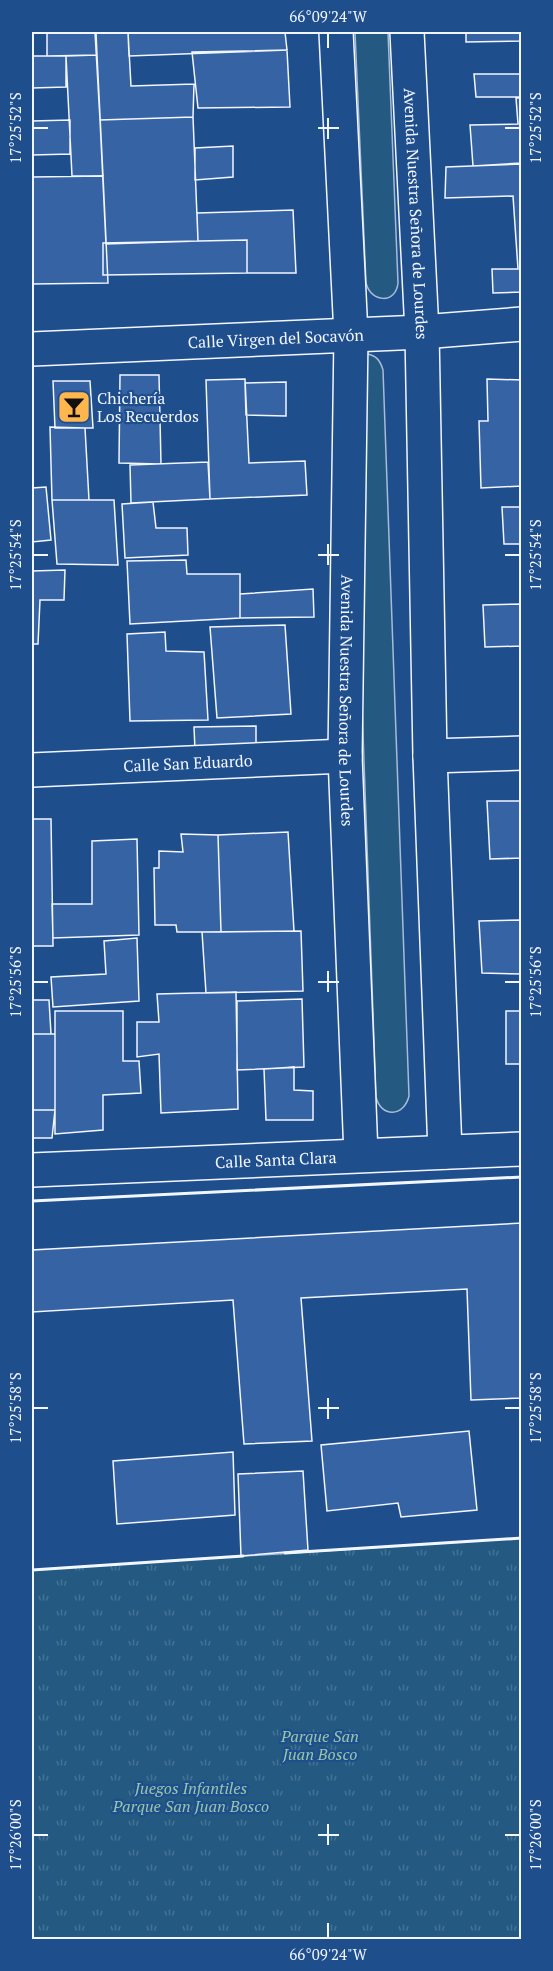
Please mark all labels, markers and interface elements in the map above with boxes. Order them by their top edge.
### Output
text: 66°09'24"W [289,6,368,26]
street label: Avenida Nuestra Señora de Lourdes [399,87,433,340]
text: 17°25'52"S [5,92,25,164]
text: 17°25'52"S [525,92,545,164]
street label: Calle Virgen del Socavón [187,324,365,353]
place label: Chichería Los Recuerdos [97,387,199,427]
bar icon: Chichería Los Recuerdos [56,389,92,425]
text: 17°25'54"S [5,519,25,591]
text: 17°25'54"S [525,519,545,591]
street label: Avenida Nuestra Señora de Lourdes [334,575,359,827]
street label: Calle San Eduardo [123,749,253,777]
text: 17°25'56"S [5,946,25,1018]
text: 17°25'56"S [525,946,545,1018]
street label: Calle Santa Clara [215,1146,337,1173]
text: 17°25'58"S [5,1372,25,1444]
text: 17°25'58"S [525,1372,545,1444]
park label: Parque San Juan Bosco [280,1725,359,1765]
park label: Juegos Infantiles Parque San Juan Bosco [112,1777,269,1817]
text: 17°26'00"S [5,1799,25,1871]
text: 17°26'00"S [525,1799,545,1871]
text: 66°09'24"W [289,1944,368,1964]

